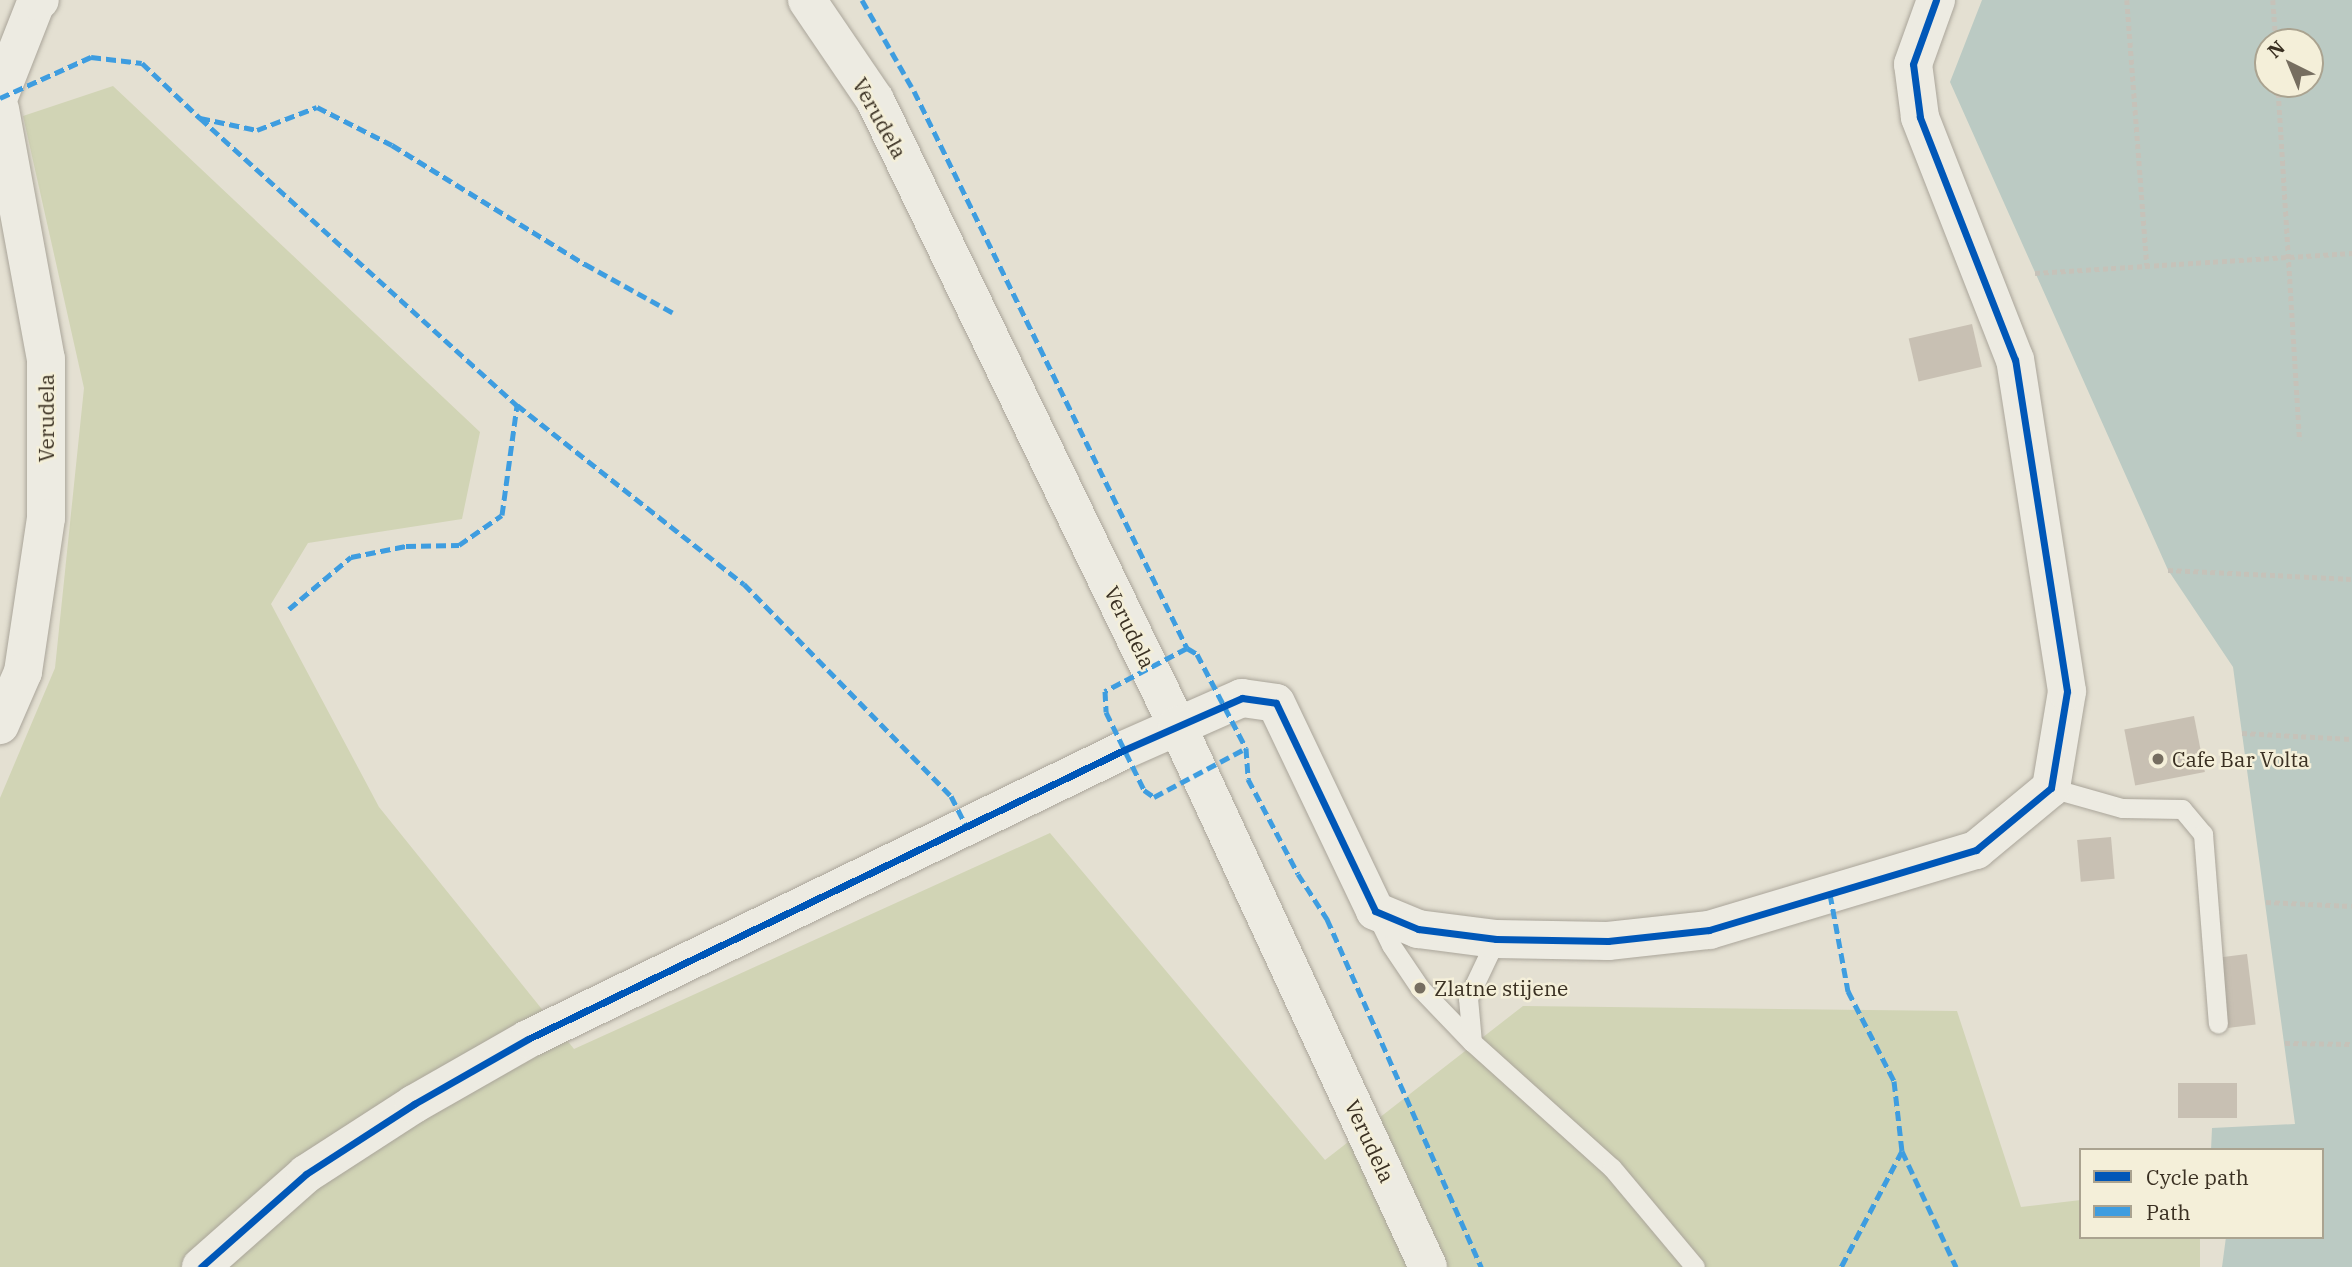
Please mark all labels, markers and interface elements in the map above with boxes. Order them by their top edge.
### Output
north arrow [2254,28,2324,98]
text: N [2262,35,2290,63]
street label: Verudela [848,73,912,163]
street label: Verudela [33,374,59,462]
street label: Verudela [1099,582,1161,672]
place label: Cafe Bar Volta [2172,746,2309,772]
marker: Cafe Bar Volta [2150,751,2166,767]
place label: Zlatne stijene [1434,975,1568,1001]
marker: Zlatne stijene [1412,980,1428,996]
street label: Verudela [1340,1096,1400,1186]
legend [2079,1148,2324,1239]
text: Cycle path [2146,1163,2249,1191]
text: Path [2146,1198,2191,1226]

